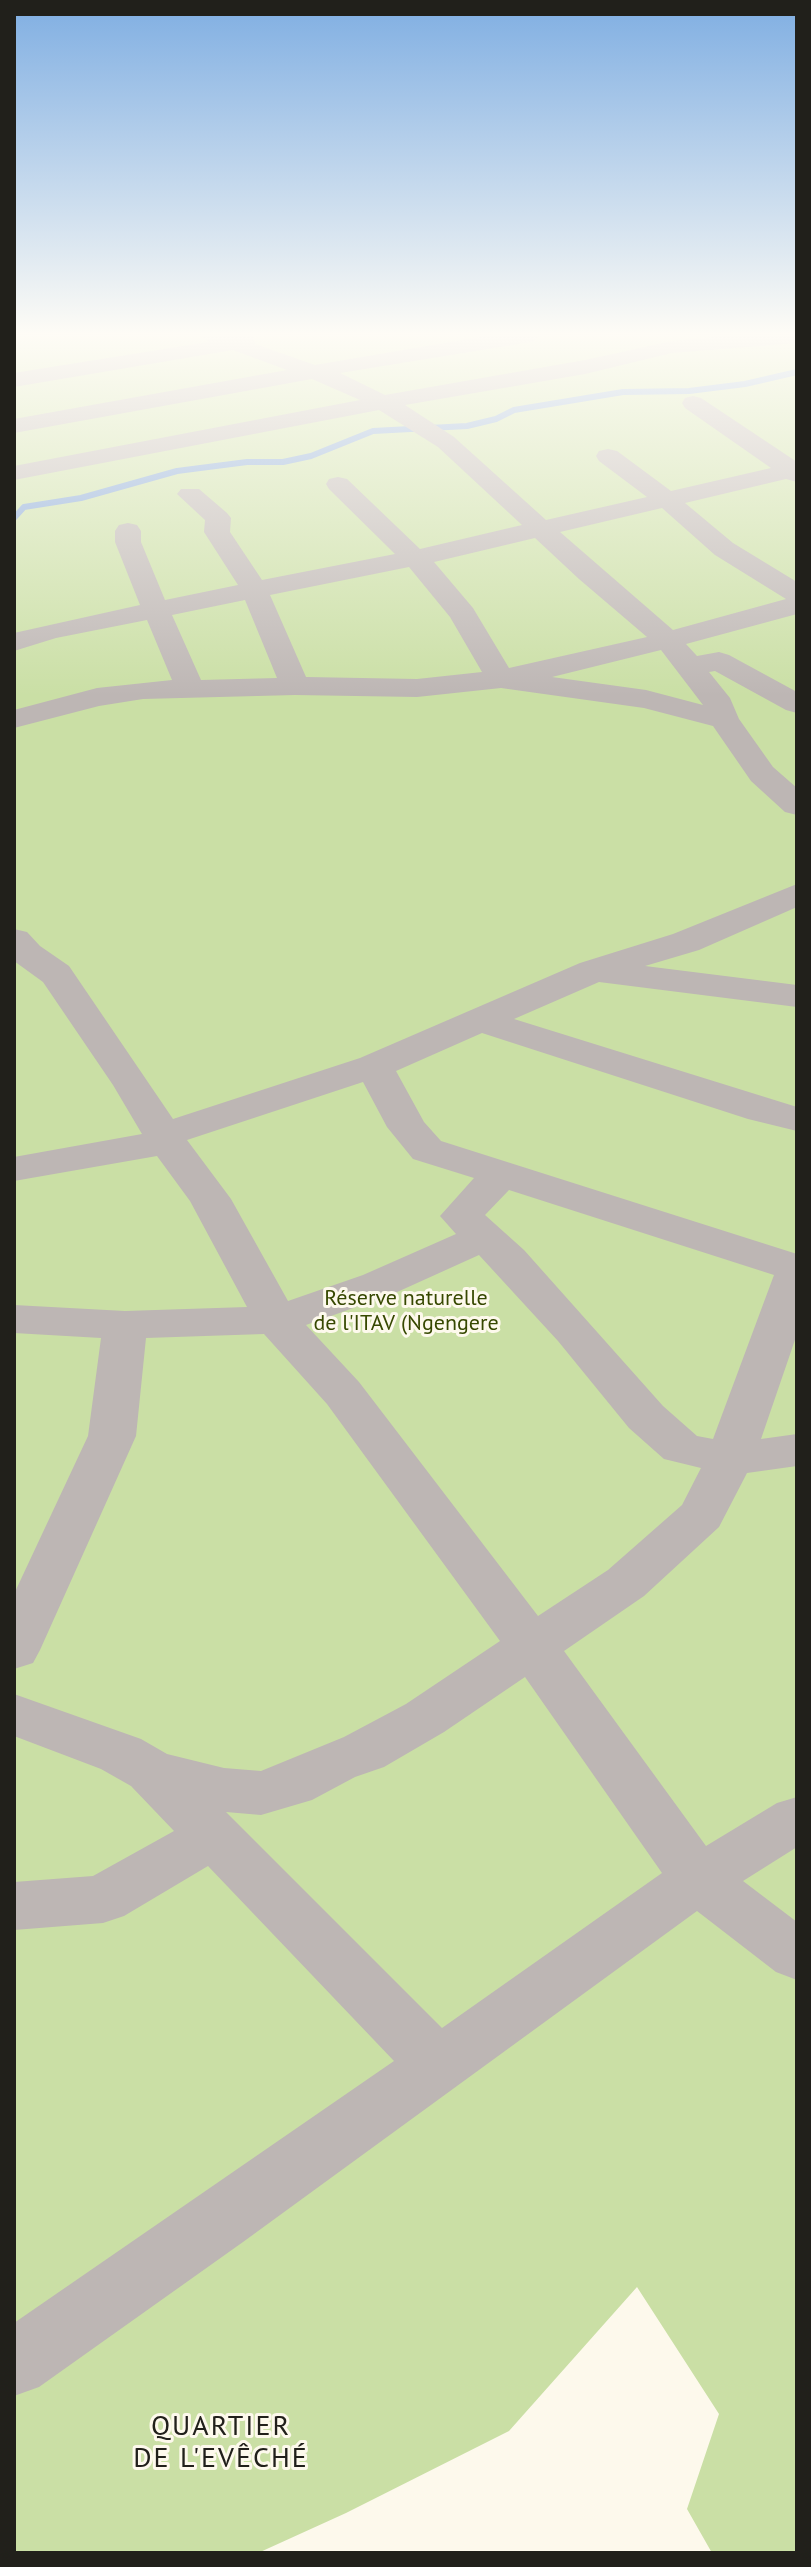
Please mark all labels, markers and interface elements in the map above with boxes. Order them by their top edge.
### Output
park label: Réserve naturelle de l'ITAV (Ngengere [313,1286,499,1338]
district label: QUARTIER DE L'EVÊCHÉ [133,2410,309,2476]

